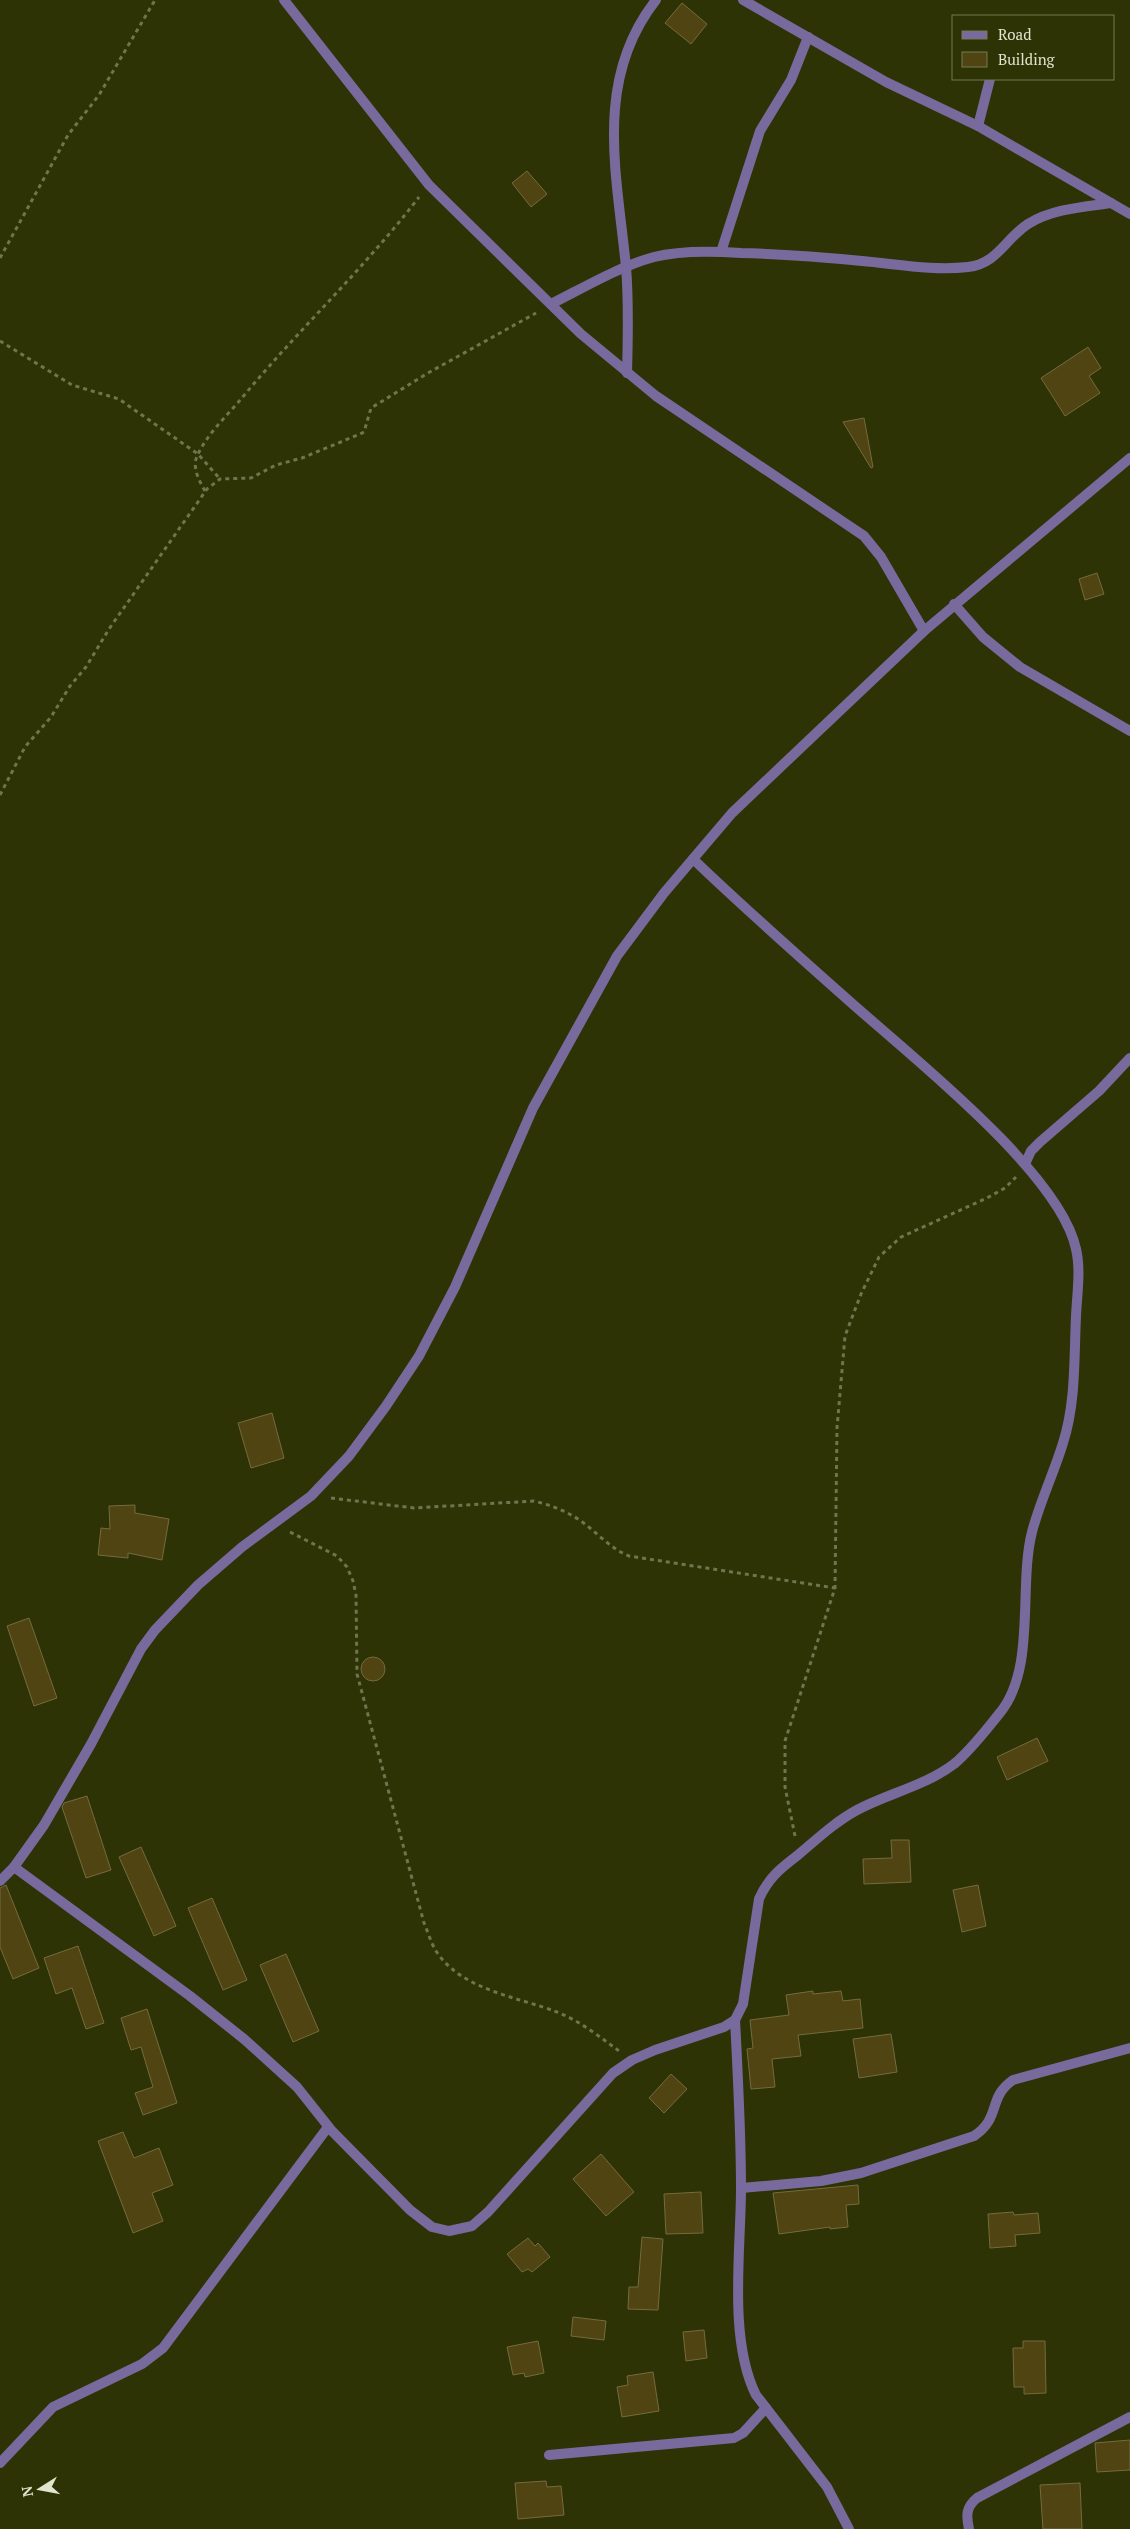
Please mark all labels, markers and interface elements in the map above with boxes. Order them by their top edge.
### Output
legend [952,15,1115,80]
text: Road [998,24,1031,44]
text: Building [998,49,1056,69]
north arrow [15,2464,65,2514]
text: N [16,2484,37,2499]

